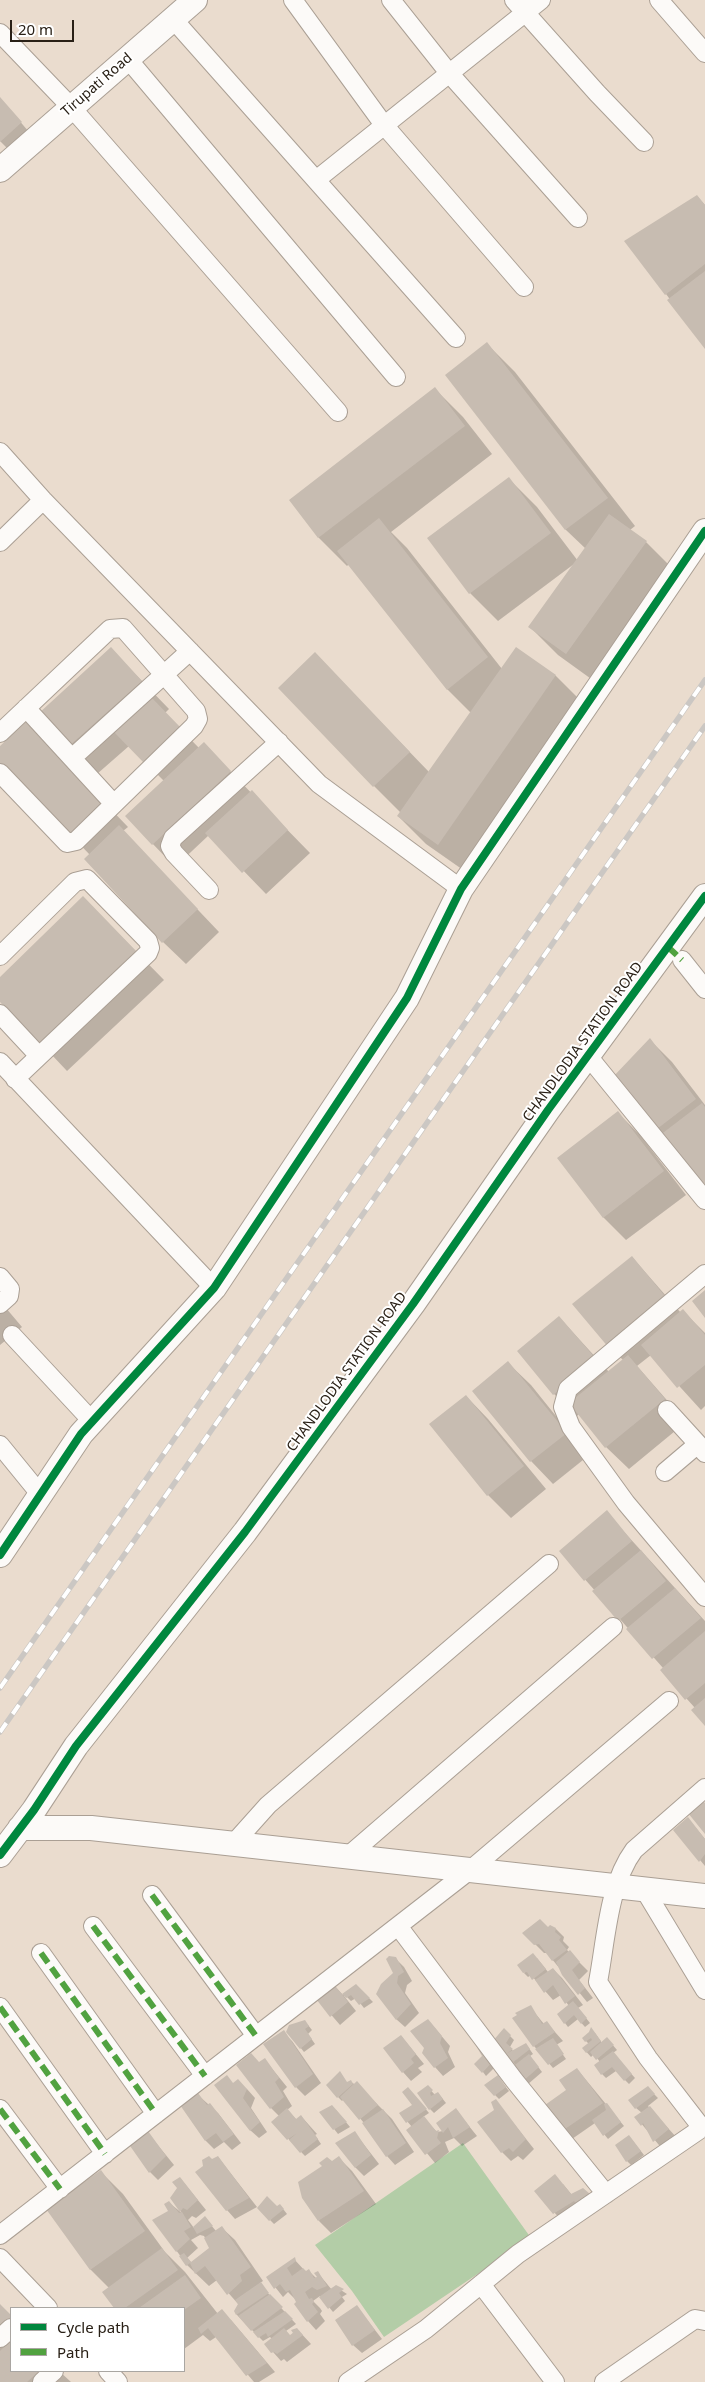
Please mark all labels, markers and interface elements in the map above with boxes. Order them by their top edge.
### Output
scale bar [12,10,76,42]
text: 20 m [18,19,53,39]
street label: Tirupati Road [58,50,136,120]
street label: CHANDLODIA STATION ROAD [519,959,647,1125]
street label: CHANDLODIA STATION ROAD [283,1289,411,1455]
legend [10,2307,185,2372]
text: Cycle path [57,2317,130,2337]
text: Path [57,2342,89,2362]

